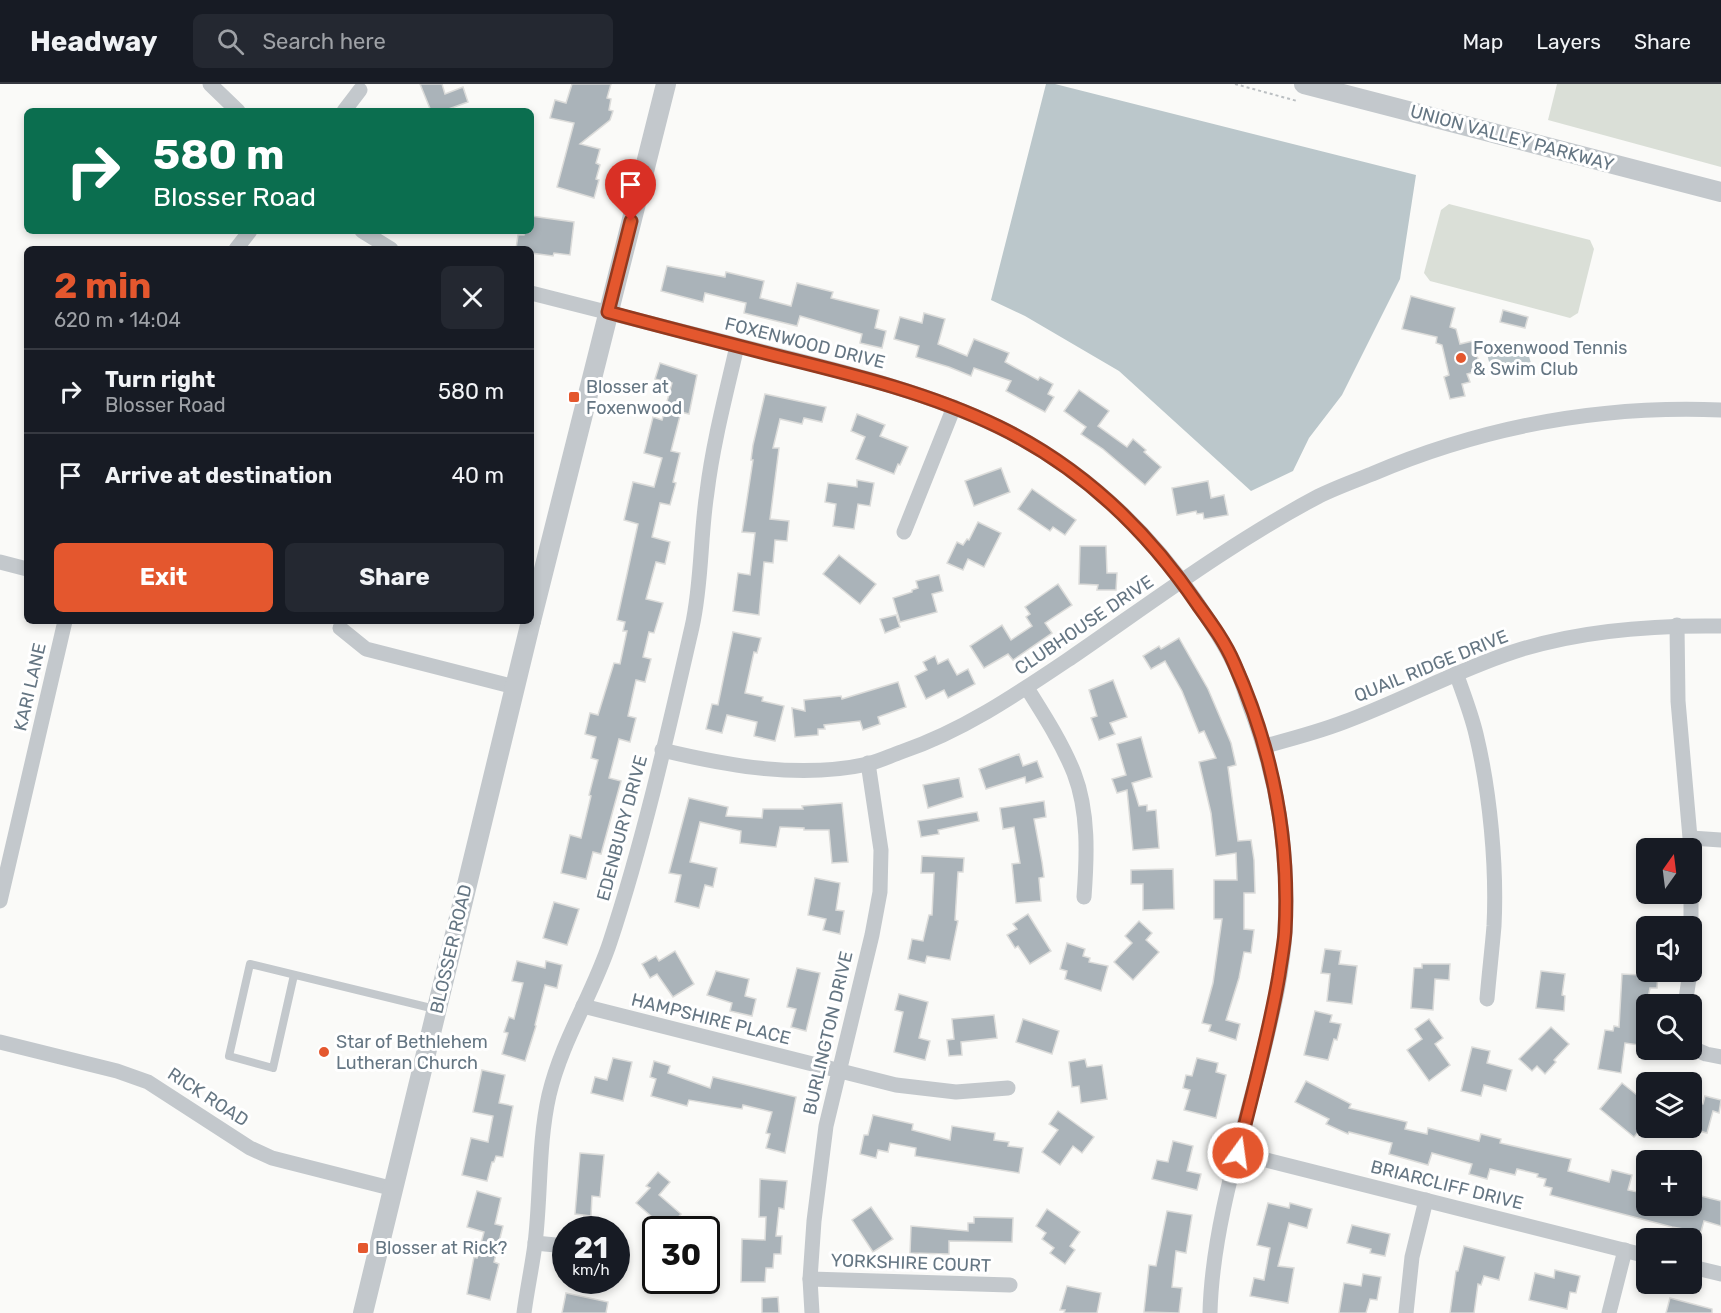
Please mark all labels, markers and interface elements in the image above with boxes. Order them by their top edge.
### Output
search box [193,14,613,68]
text: Headway [30,25,157,58]
icon: search [214,25,247,58]
text: Search here [262,28,386,55]
text: Map [1462,29,1503,54]
text: Layers [1536,29,1601,54]
text: Share [1634,29,1691,54]
street label: UNION VALLEY PARKWAY [1408,100,1617,176]
text: 580 m [153,130,285,180]
icon: right [54,132,132,210]
pin [605,159,656,221]
icon: arrive [614,168,647,201]
text: Blosser Road [153,181,316,213]
text: 2 min [54,264,152,307]
button: close [441,266,504,329]
text: 620 m · 14:04 [54,308,181,332]
street label: FOXENWOOD DRIVE [723,312,887,374]
place label: Foxenwood Tennis & Swim Club [1473,337,1627,380]
marker: Foxenwood Tennis & Swim Club [1454,351,1468,365]
text: Turn right [105,366,215,393]
icon: right [54,375,87,408]
place label: Blosser at Foxenwood [586,376,682,419]
text: 580 m [438,378,504,405]
marker: Blosser at Foxenwood [567,390,581,404]
text: Blosser Road [105,393,226,417]
icon: arrive [54,459,87,492]
text: Arrive at destination [105,462,332,489]
text: 40 m [451,462,504,489]
button: Exit [54,543,273,612]
button: Share [285,543,504,612]
street label: CLUBHOUSE DRIVE [1011,570,1157,680]
street label: QUAIL RIDGE DRIVE [1351,625,1511,707]
street label: KARI LANE [9,641,51,733]
street label: EDENBURY DRIVE [592,753,652,903]
north arrow [1636,838,1702,904]
map controls [1636,838,1702,1294]
street label: BLOSSER ROAD [425,882,477,1016]
button: sound [1636,916,1702,982]
street label: BURLINGTON DRIVE [798,949,858,1117]
street label: HAMPSHIRE PLACE [629,989,793,1049]
button: search [1636,994,1702,1060]
place label: Star of Bethlehem Lutheran Church [336,1031,488,1074]
marker: Star of Bethlehem Lutheran Church [317,1045,331,1059]
street label: RICK ROAD [163,1063,253,1131]
button: layers [1636,1072,1702,1138]
position arrow [1206,1121,1270,1185]
button: + [1636,1150,1702,1216]
street label: BRIARCLIFF DRIVE [1368,1155,1526,1215]
speed limit sign: 30 [642,1216,720,1294]
button: − [1636,1228,1702,1294]
text: 21 [574,1230,608,1266]
place label: Blosser at Rick? [375,1237,507,1259]
marker: Blosser at Rick? [356,1241,370,1255]
street label: YORKSHIRE COURT [830,1249,992,1277]
text: km/h [572,1261,610,1279]

